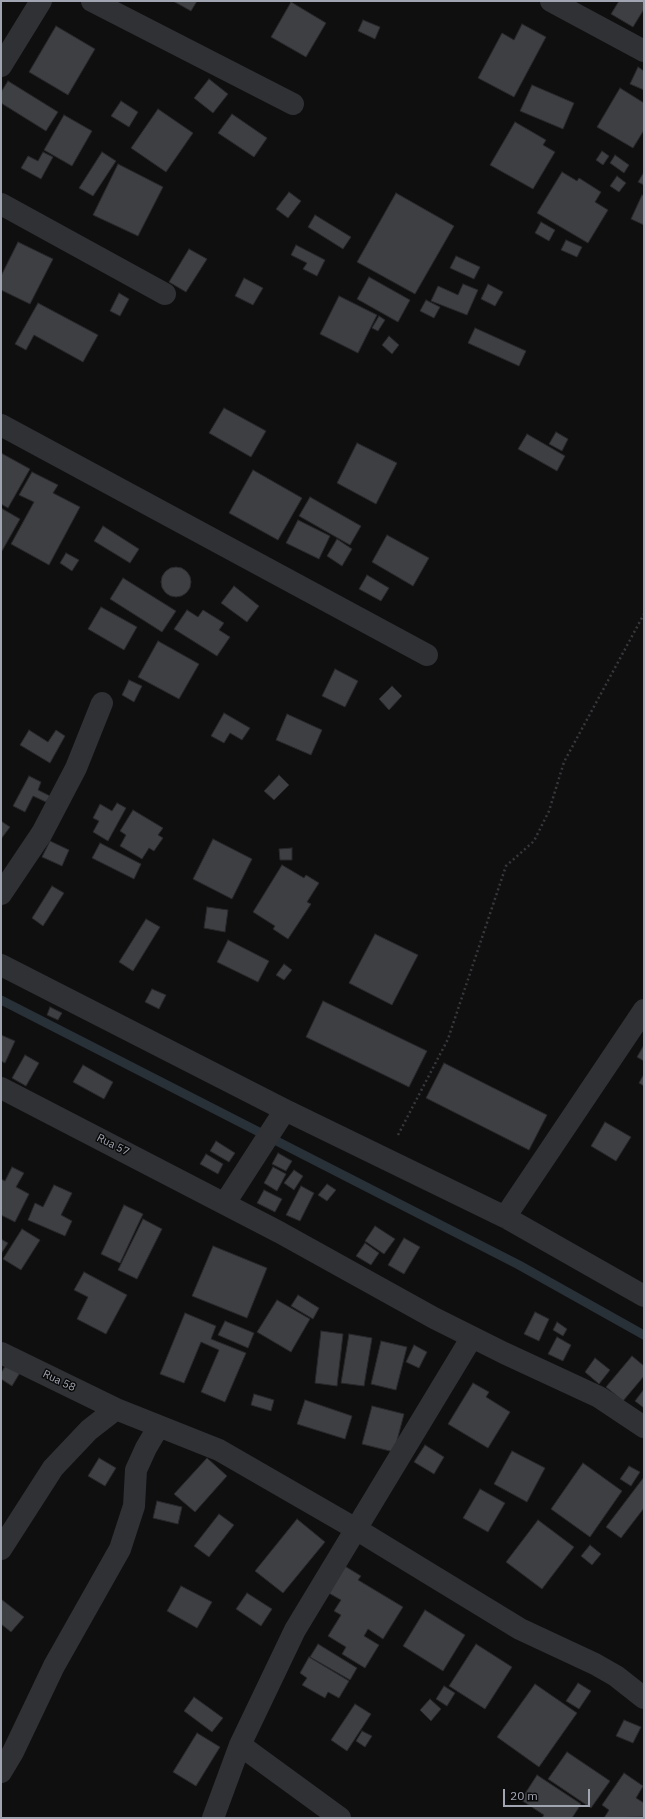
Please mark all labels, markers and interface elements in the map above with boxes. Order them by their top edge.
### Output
street label: Rua 57 [94,1131,132,1159]
street label: Rua 58 [40,1367,78,1395]
scale bar [505,1781,592,1807]
text: 20 m [510,1788,538,1803]

